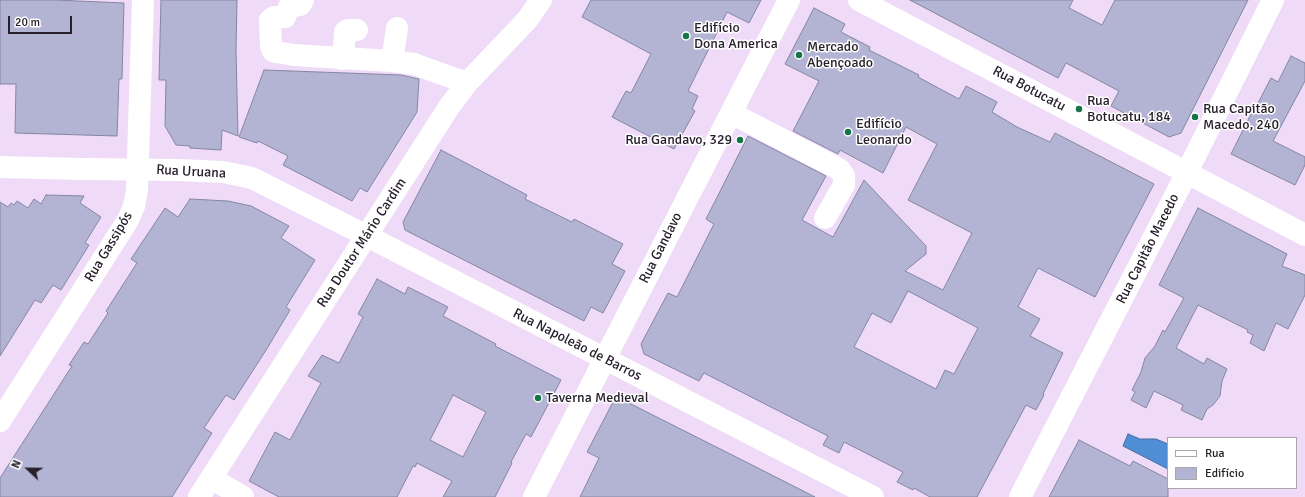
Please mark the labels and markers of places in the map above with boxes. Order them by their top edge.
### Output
place label: Edifício Dona America [694,20,778,52]
marker: Edifício Dona America [681,31,691,41]
place label: Mercado Abençoado [807,39,873,72]
marker: Mercado Abençoado [794,50,804,60]
place label: Rua Botucatu, 184 [1087,93,1171,126]
place label: Rua Capitão Macedo, 240 [1203,101,1279,134]
marker: Rua Botucatu, 184 [1074,104,1084,114]
marker: Rua Capitão Macedo, 240 [1190,112,1200,122]
place label: Edifício Leonardo [856,116,912,148]
marker: Edifício Leonardo [843,127,853,137]
place label: Rua Gandavo, 329 [625,132,732,148]
marker: Rua Gandavo, 329 [735,135,745,145]
place label: Taverna Medieval [546,390,649,406]
marker: Taverna Medieval [533,393,543,403]

